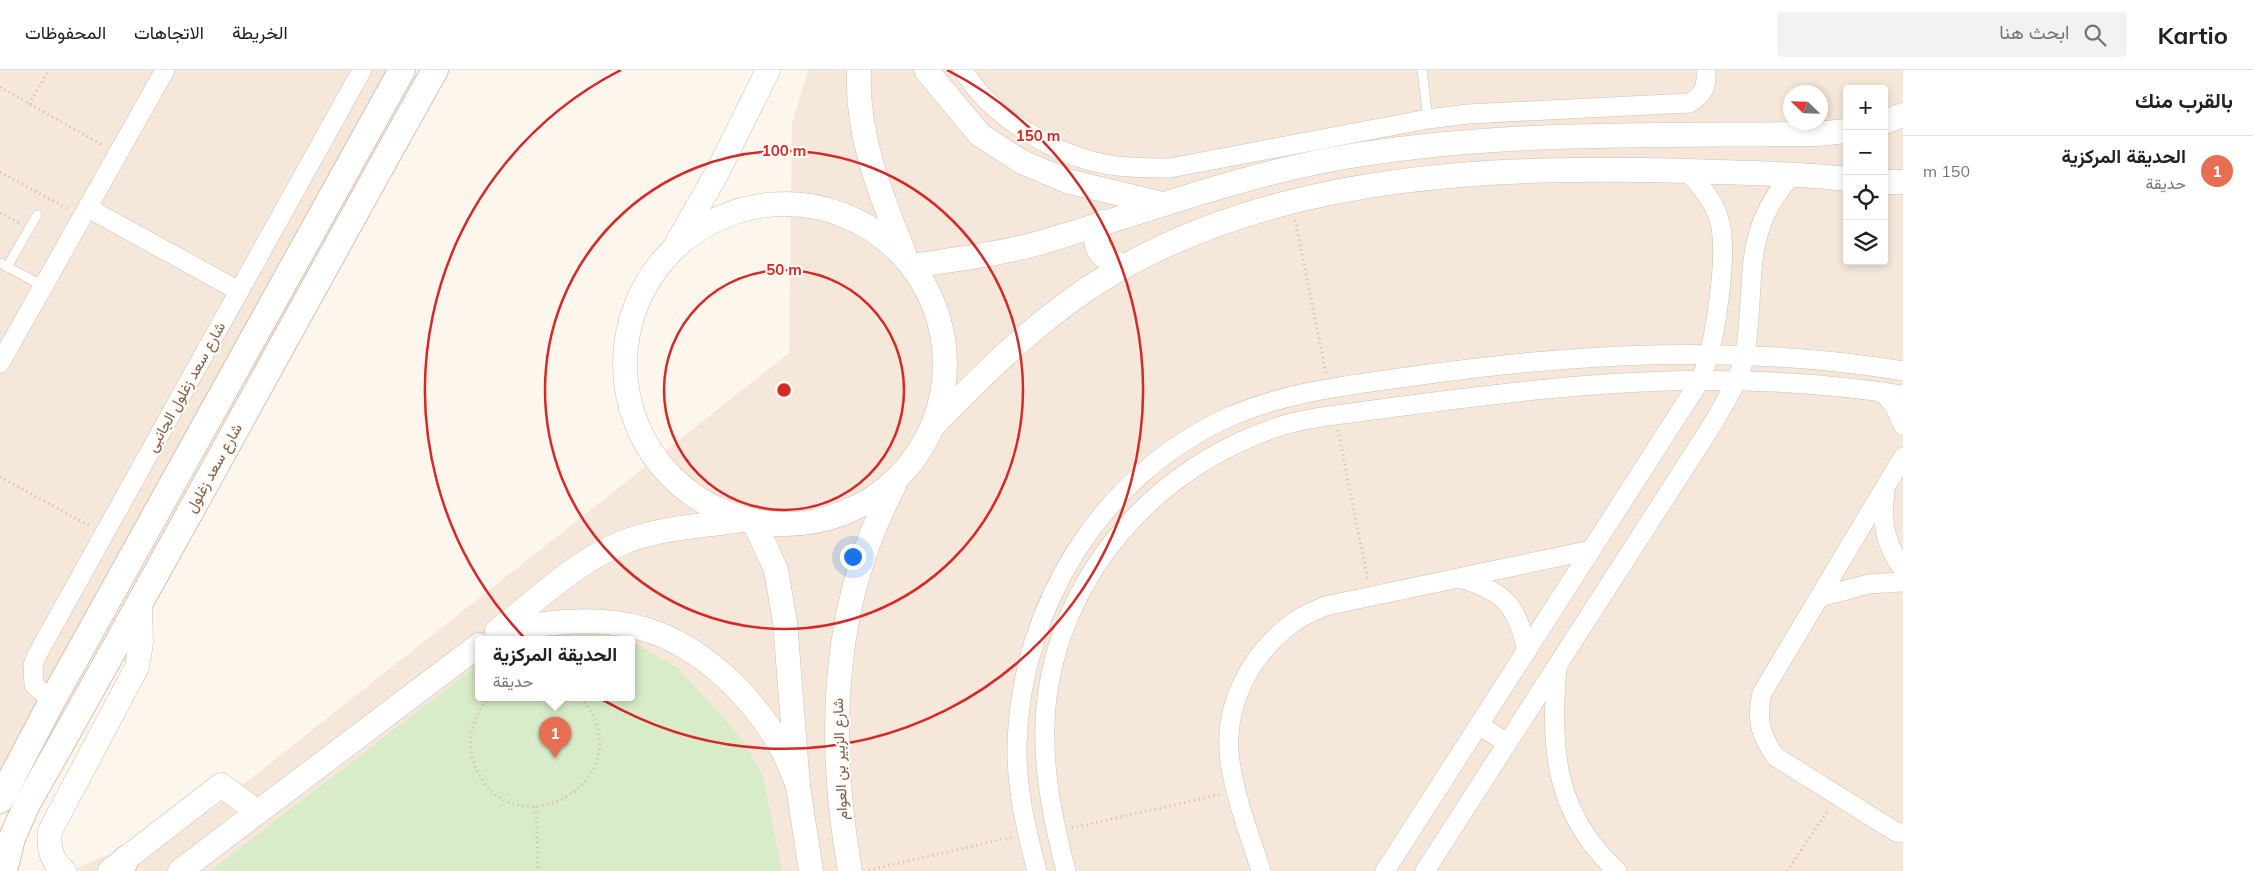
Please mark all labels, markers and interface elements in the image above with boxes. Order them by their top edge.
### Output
search box [1777,12,2127,57]
text: ابحث هنا [1999,20,2069,44]
text: Kartio [2157,20,2228,50]
text: المحفوظات [25,21,106,44]
text: الاتجاهات [134,21,204,44]
text: الخريطة [232,21,288,44]
icon: search [2081,21,2109,49]
north arrow [1783,85,1828,130]
map controls [1843,85,1888,265]
button: + [1843,85,1888,130]
text: بالقرب منك [2135,87,2233,113]
text: 150 m [1016,126,1060,145]
button: − [1843,130,1888,175]
text: 100 m [762,141,806,160]
text: الحديقة المركزية [2062,144,2186,168]
text: 150 m [1923,161,1970,181]
text: 1 [2212,161,2222,181]
text: حديقة [2146,173,2186,193]
button: locate [1843,175,1888,220]
button: layers [1843,220,1888,265]
text: 50 m [766,260,802,279]
street label: شارع سعد زغلول الجانبى [142,318,231,456]
centre of rings [775,381,793,399]
street label: شارع سعد زغلول [181,420,248,517]
your location [840,544,866,570]
popup [475,636,635,701]
text: الحديقة المركزية [493,642,617,666]
text: حديقة [493,671,533,691]
street label: شارع الزبير بن العوام [828,697,853,820]
pin: 1 [539,717,571,758]

